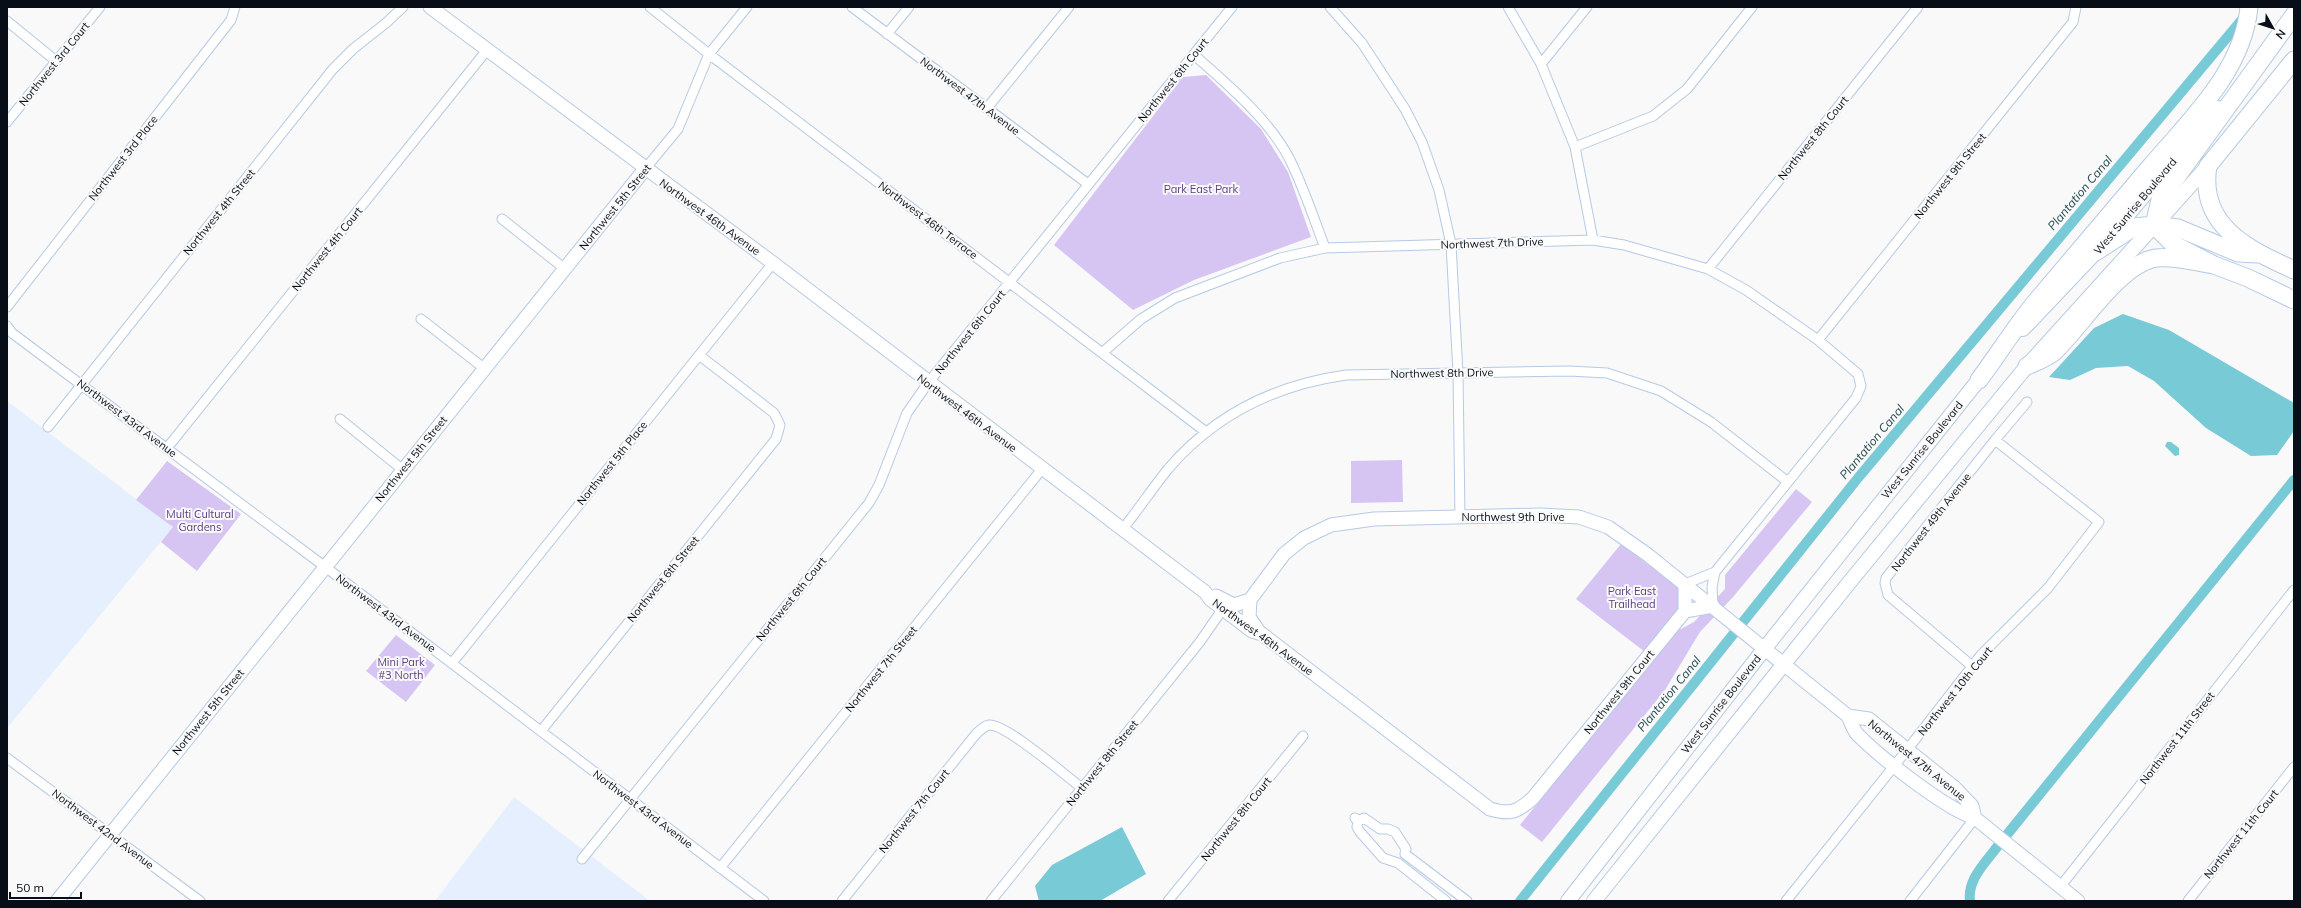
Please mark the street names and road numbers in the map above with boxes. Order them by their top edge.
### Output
street label: Northwest 3rd Court [16,19,92,109]
street label: Northwest 6th Court [1135,35,1211,125]
street label: Northwest 47th Avenue [917,54,1023,138]
street label: Northwest 8th Court [1775,93,1851,183]
street label: Northwest 3rd Place [85,113,161,203]
street label: Northwest 9th Street [1911,130,1989,222]
street label: West Sunrise Boulevard [2091,155,2179,257]
street label: Northwest 5th Street [576,161,654,253]
street label: Northwest 4th Street [180,166,258,258]
street label: Northwest 46th Avenue [657,176,763,258]
street label: Northwest 46th Terrace [876,178,980,262]
street label: Northwest 4th Court [289,204,365,294]
street label: Northwest 7th Drive [1440,234,1544,252]
street label: Northwest 6th Court [932,287,1008,377]
street label: Northwest 8th Drive [1390,365,1494,381]
street label: Northwest 46th Avenue [914,371,1020,455]
street label: Northwest 43rd Avenue [74,376,180,460]
street label: West Sunrise Boulevard [1878,398,1966,502]
street label: Northwest 5th Street [372,413,450,505]
street label: Northwest 5th Place [574,418,650,508]
street label: Northwest 49th Avenue [1888,470,1974,574]
street label: Northwest 9th Drive [1462,510,1564,524]
street label: Northwest 6th Street [624,533,702,625]
street label: Northwest 6th Court [753,554,829,644]
street label: Northwest 43rd Avenue [333,571,439,655]
street label: Northwest 46th Avenue [1210,596,1316,678]
street label: Northwest 7th Street [842,623,920,715]
street label: Northwest 10th Court [1915,643,1995,738]
street label: Northwest 9th Court [1581,647,1657,737]
street label: West Sunrise Boulevard [1678,652,1764,756]
street label: Northwest 5th Street [169,666,247,758]
street label: Northwest 11th Street [2137,689,2218,787]
street label: Northwest 47th Avenue [1865,716,1969,804]
street label: Northwest 8th Street [1063,717,1141,809]
street label: Northwest 7th Court [876,766,952,856]
street label: Northwest 43rd Avenue [590,767,696,851]
street label: Northwest 8th Court [1198,774,1274,864]
street label: Northwest 42nd Avenue [49,786,157,872]
street label: Northwest 11th Court [2201,786,2281,881]

